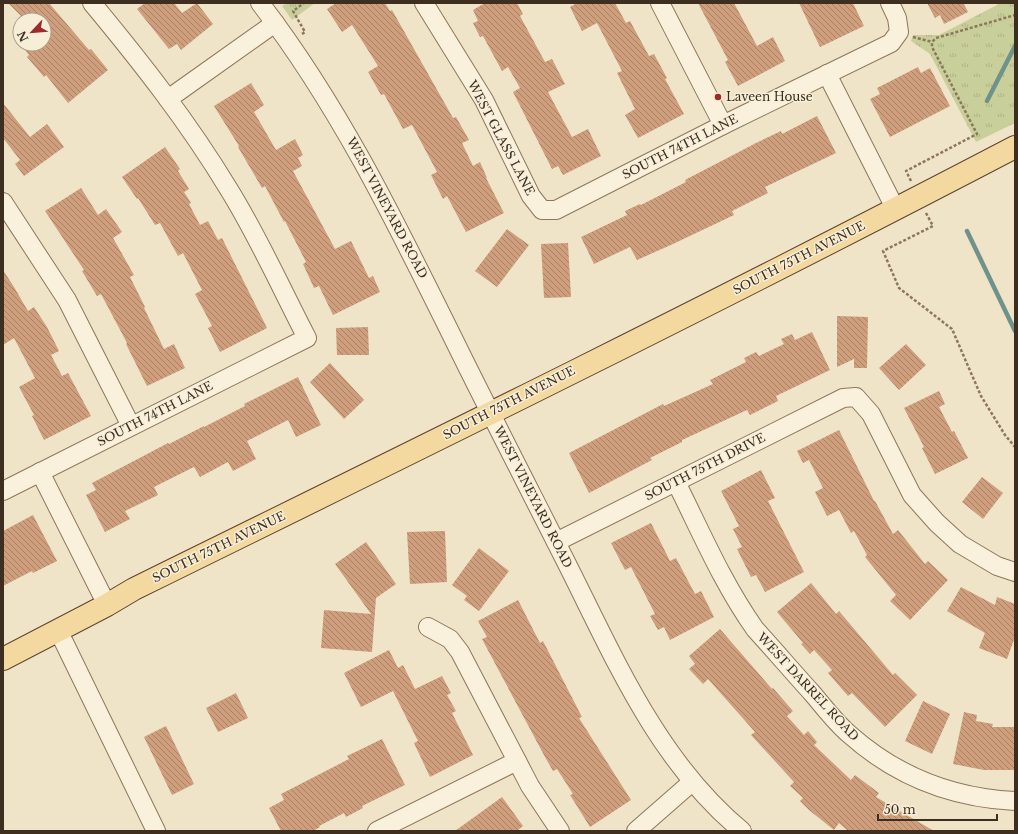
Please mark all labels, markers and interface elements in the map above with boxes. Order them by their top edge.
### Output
north arrow [12,12,52,52]
text: N [14,28,32,44]
street label: WEST GLASS LANE [464,77,538,198]
place label: Laveen House [726,89,813,104]
marker: Laveen House [713,92,723,102]
street label: SOUTH 74TH LANE [619,111,740,182]
street label: WEST VINEYARD ROAD [343,134,431,281]
street label: SOUTH 75TH AVENUE [730,218,868,297]
street label: SOUTH 75TH AVENUE [440,363,578,442]
street label: SOUTH 74TH LANE [94,378,215,449]
street label: WEST VINEYARD ROAD [491,422,576,570]
street label: SOUTH 75TH DRIVE [642,429,768,504]
street label: SOUTH 75TH AVENUE [150,508,288,585]
street label: WEST DARREL ROAD [754,629,862,744]
scale bar [878,796,997,822]
text: 50 m [884,802,916,817]

